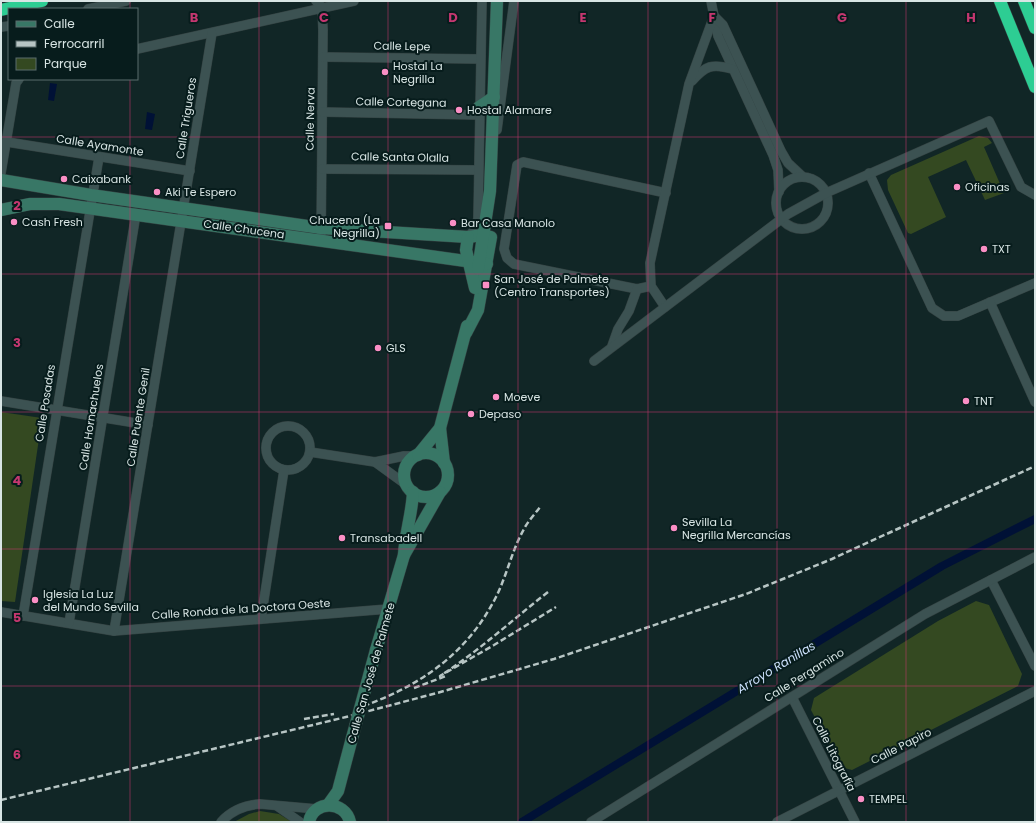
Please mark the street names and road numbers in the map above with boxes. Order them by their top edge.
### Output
street label: Calle Lepe [373,38,431,54]
street label: Calle Trigueros [172,76,200,160]
street label: Calle Nerva [301,87,319,151]
street label: Calle Cortegana [355,93,447,111]
street label: Calle Ayamonte [55,130,145,160]
street label: Calle Santa Olalla [351,148,449,166]
street label: Calle Chucena [202,215,286,243]
street label: Calle Hornachuelos [75,362,107,471]
street label: Calle Posadas [31,363,59,443]
street label: Calle Puente Genil [122,366,154,468]
street label: Calle Ronda de la Doctora Oeste [151,595,331,623]
street label: Calle San José de Palmete [343,600,399,745]
street label: Calle Pergamino [761,644,847,706]
street label: Calle Litografía [808,714,860,794]
street label: Calle Papiro [868,724,934,768]

